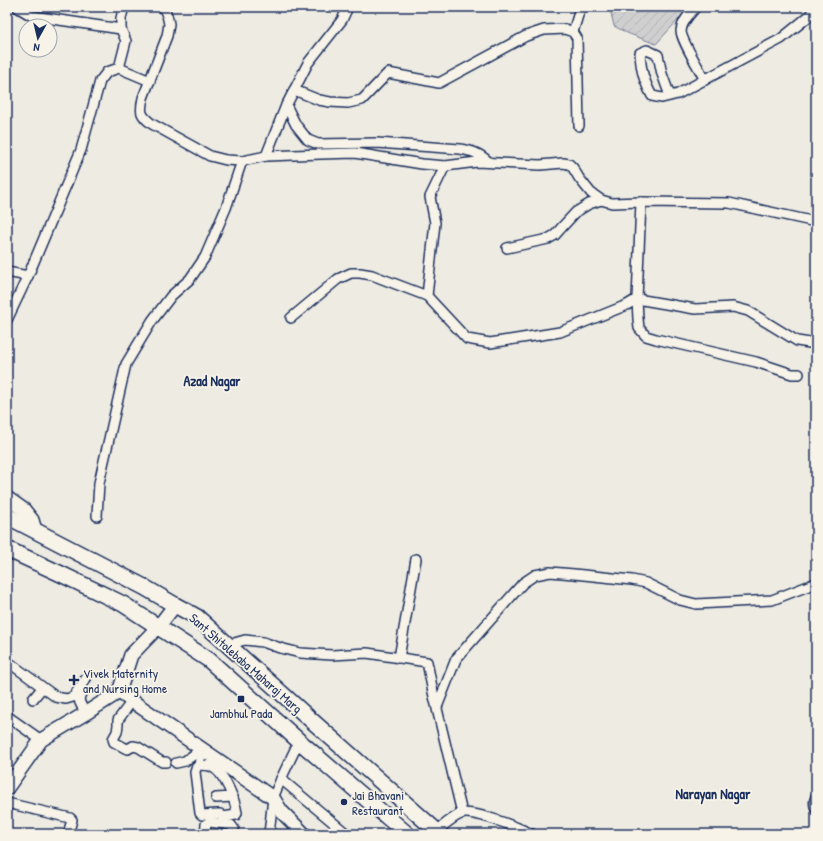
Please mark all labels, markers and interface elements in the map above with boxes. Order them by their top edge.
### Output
north arrow [18,18,58,58]
text: N [33,41,40,55]
district label: Azad Nagar [183,371,241,392]
street label: Sant Shitolebaba Maharaj Marg [186,609,306,717]
place label: Vivek Maternity and Nursing Home [83,664,167,697]
marker: Vivek Maternity and Nursing Home [68,674,80,686]
marker: Jambhul Pada [236,694,246,704]
place label: Jambhul Pada [210,704,272,722]
district label: Narayan Nagar [676,784,751,805]
place label: Jai Bhavani Restaurant [352,786,404,819]
marker: Jai Bhavani Restaurant [339,797,349,807]

